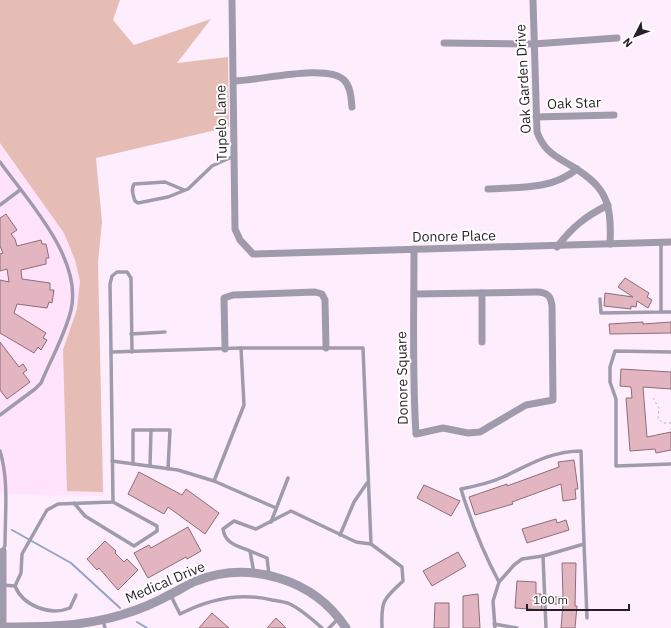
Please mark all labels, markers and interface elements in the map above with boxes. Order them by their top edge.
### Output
north arrow [615,16,655,56]
street label: Oak Garden Drive [511,23,535,134]
text: N [620,35,635,50]
street label: Tupelo Lane [211,84,231,161]
street label: Oak Star [547,93,601,113]
street label: Donore Place [412,226,496,246]
street label: Donore Square [392,331,412,425]
street label: Medical Drive [122,557,208,607]
scale bar [527,586,629,612]
text: 100 m [533,592,568,607]

